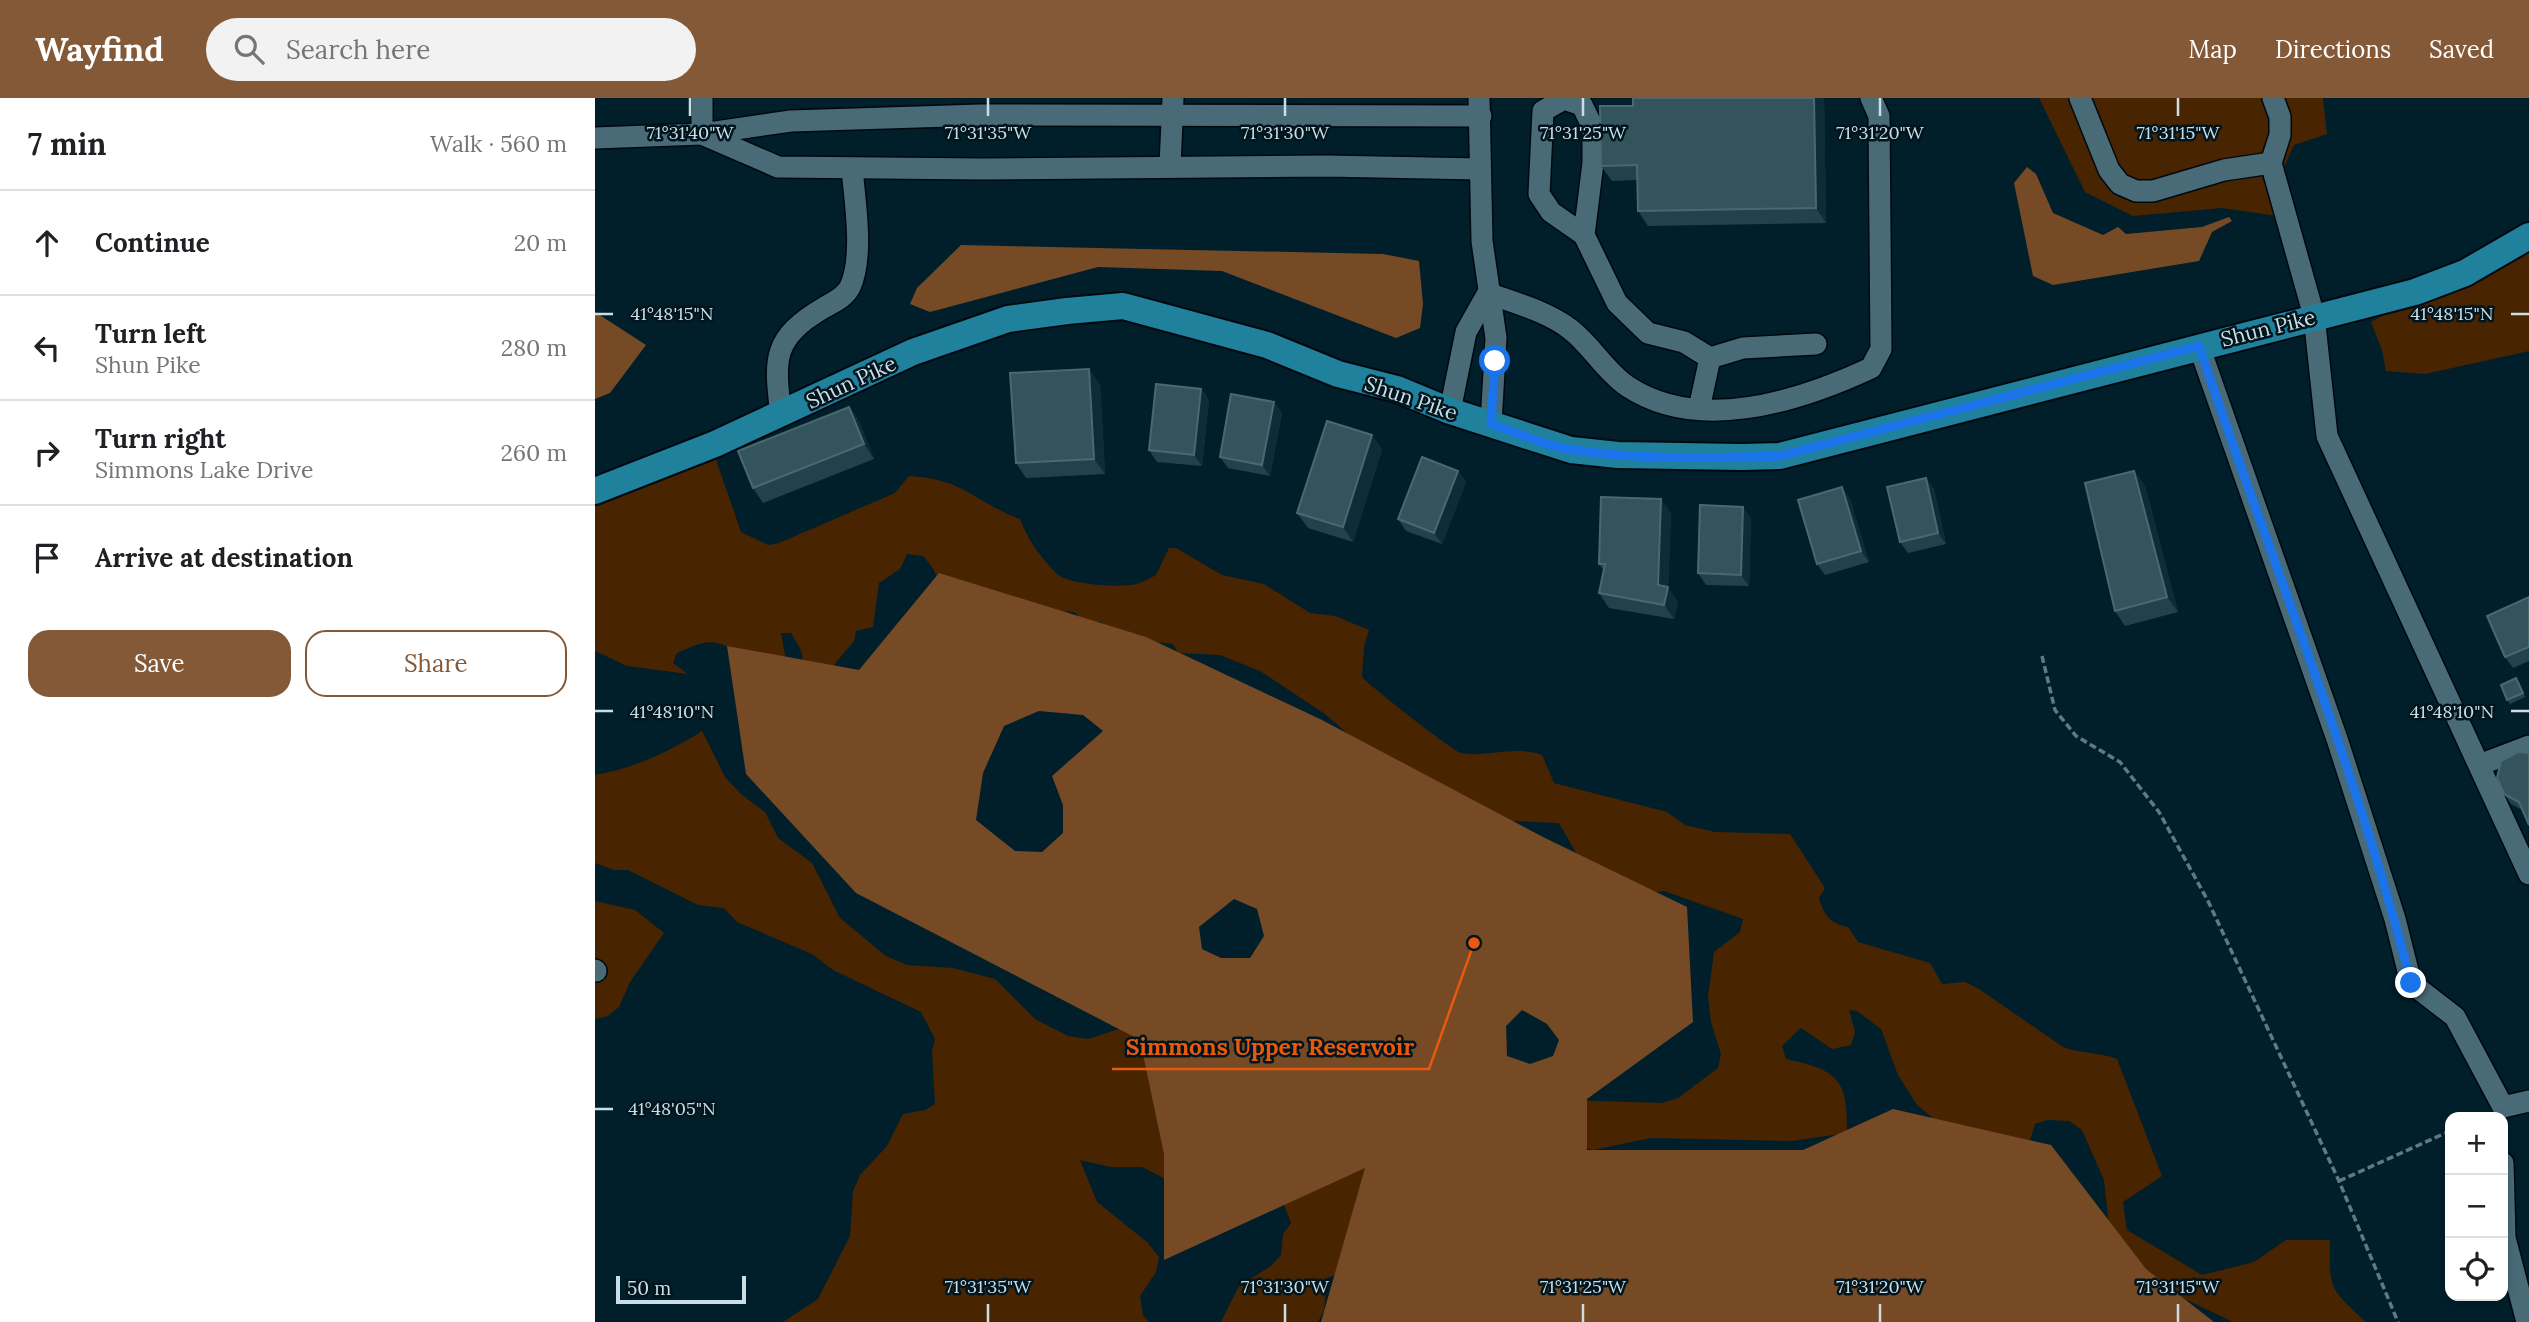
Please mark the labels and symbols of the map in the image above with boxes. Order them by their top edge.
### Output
text: 71°31'40"W [647,121,734,144]
text: 71°31'35"W [945,121,1032,144]
text: 71°31'30"W [1241,121,1330,144]
text: 71°31'25"W [1540,121,1627,144]
text: 71°31'20"W [1836,121,1925,144]
text: 71°31'15"W [2137,121,2221,144]
text: 41°48'15"N [631,302,713,325]
text: 41°48'15"N [2411,302,2493,325]
street label: Shun Pike [2218,303,2318,353]
route start [1479,345,1510,376]
street label: Shun Pike [802,349,900,415]
street label: Shun Pike [1361,370,1461,426]
text: 41°48'10"N [630,700,714,723]
text: 41°48'10"N [2410,700,2494,723]
route end [2395,967,2426,998]
callout: Simmons Upper Reservoir [1112,1025,1429,1069]
text: Simmons Upper Reservoir [1126,1032,1414,1061]
text: 41°48'05"N [628,1097,716,1120]
scale bar [616,1273,745,1305]
text: 71°31'35"W [945,1275,1032,1298]
text: 71°31'30"W [1241,1275,1330,1298]
text: 71°31'25"W [1540,1275,1627,1298]
text: 71°31'20"W [1836,1275,1925,1298]
text: 71°31'15"W [2137,1275,2221,1298]

